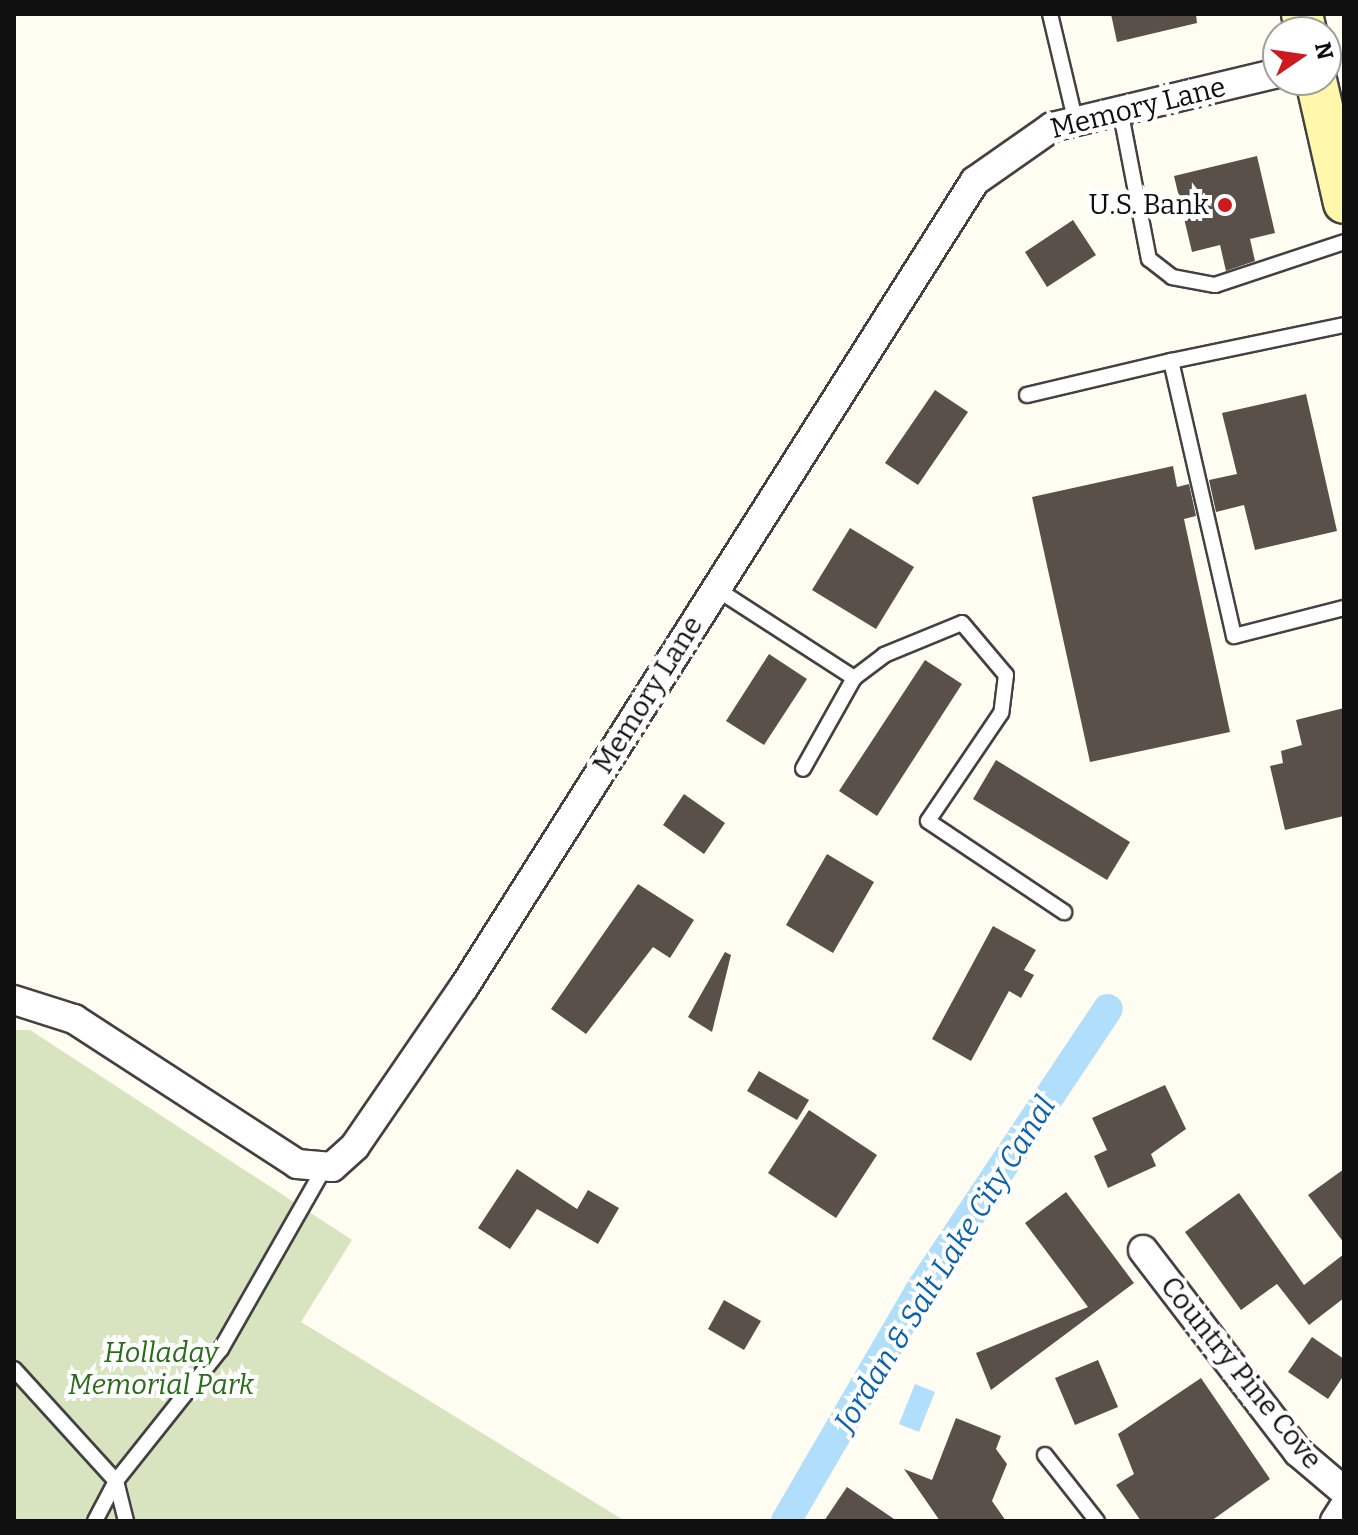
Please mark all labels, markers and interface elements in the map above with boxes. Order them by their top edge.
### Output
north arrow [1262,16,1342,96]
text: N [1309,40,1339,62]
street label: Memory Lane [1047,70,1229,146]
place label: U.S. Bank [1089,188,1209,222]
marker: U.S. Bank [1216,196,1234,214]
street label: Memory Lane [586,610,710,780]
water label: Jordan & Salt Lake City Canal [827,1090,1063,1438]
street label: Country Pine Cove [1153,1270,1329,1476]
park label: Holladay Memorial Park [68,1336,254,1402]

